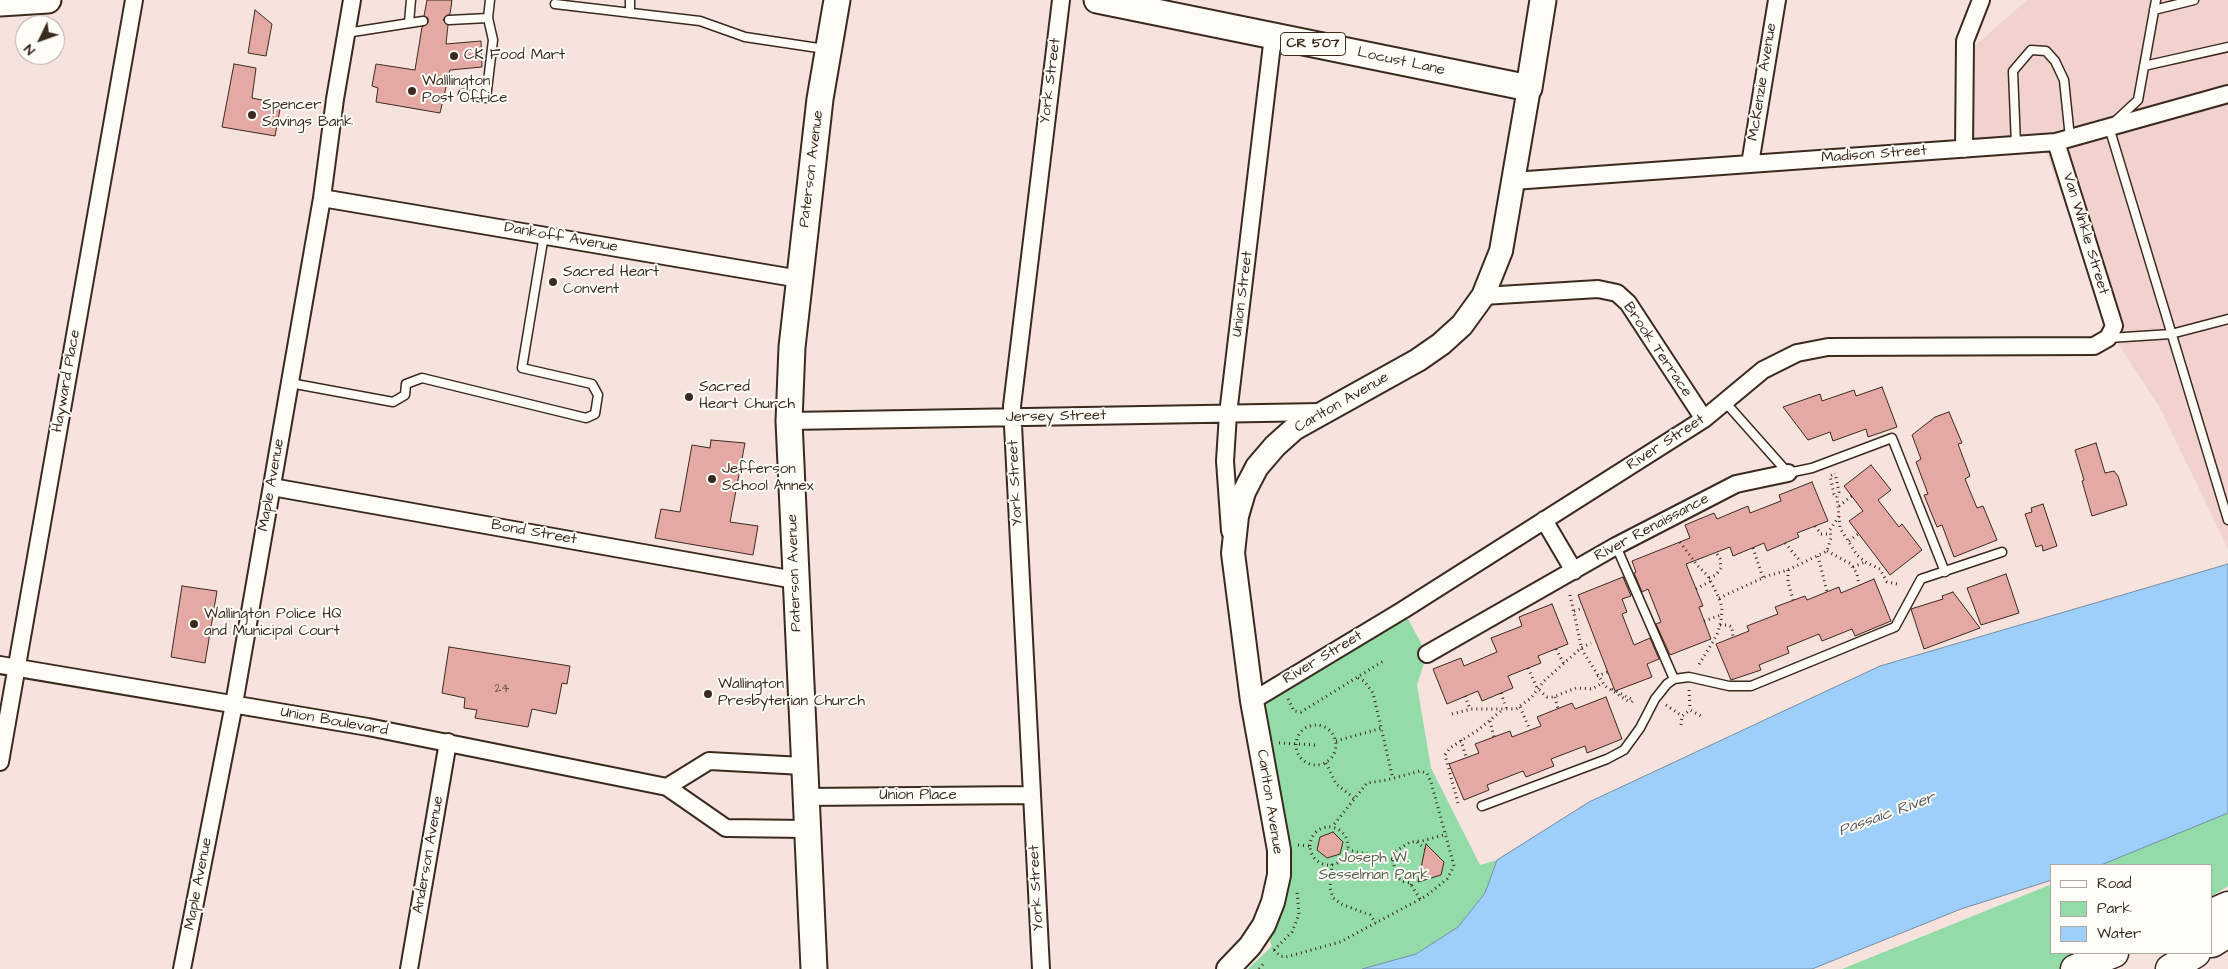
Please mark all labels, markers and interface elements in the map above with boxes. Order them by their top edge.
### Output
north arrow [15,15,65,65]
street label: McKenzie Avenue [1745,22,1781,142]
road number: CR 507 [1280,33,1346,56]
street label: York Street [1037,37,1065,125]
text: N [19,39,40,59]
street label: Locust Lane [1356,44,1446,80]
place label: CK Food Mart [464,47,565,65]
marker: CK Food Mart [448,50,460,62]
place label: Walllington Post Office [422,73,507,108]
marker: Walllington Post Office [406,85,418,97]
place label: Spencer Savings Bank [262,97,353,132]
marker: Spencer Savings Bank [246,109,258,121]
street label: Paterson Avenue [796,109,828,229]
street label: Madison Street [1821,142,1927,168]
street label: Van Winkle Street [2058,171,2112,297]
street label: Dankoff Avenue [503,219,619,257]
street label: Union Street [1229,250,1257,338]
place label: Sacred Heart Convent [563,264,659,299]
marker: Sacred Heart Convent [547,276,559,288]
street label: Brook Terrace [1619,299,1695,401]
street label: Hayward Place [49,328,85,434]
street label: Carlton Avenue [1292,369,1392,437]
place label: Sacred Heart Church [699,379,795,414]
marker: Sacred Heart Church [683,391,695,403]
street label: Jersey Street [1006,407,1106,427]
street label: River Street [1624,411,1708,475]
street label: Maple Avenue [255,437,289,533]
street label: York Street [1005,439,1027,527]
place label: Jefferson School Annex [722,461,814,496]
marker: Jefferson School Annex [706,473,718,485]
street label: River Renaissance [1592,490,1712,566]
street label: Paterson Avenue [784,514,806,632]
street label: Bond Street [490,517,578,549]
place label: Wallington Police HQ and Municipal Court [204,606,342,641]
marker: Wallington Police HQ and Municipal Court [188,618,200,630]
street label: River Street [1280,627,1366,689]
place label: Wallington Presbyterian Church [718,676,865,711]
house number: 24 [494,682,510,696]
marker: Wallington Presbyterian Church [702,688,714,700]
street label: Union Boulevard [279,704,389,740]
street label: Carlton Avenue [1252,748,1286,856]
street label: Union Place [879,787,957,805]
water label: Passaic River [1836,789,1938,841]
street label: Anderson Avenue [410,795,448,915]
street label: Maple Avenue [181,836,217,932]
street label: York Street [1026,844,1048,932]
park label: Joseph W. Sesselman Park [1319,850,1429,885]
legend [2050,864,2213,954]
text: Road [2097,873,2131,894]
text: Park [2097,898,2132,919]
text: Water [2097,923,2141,944]

